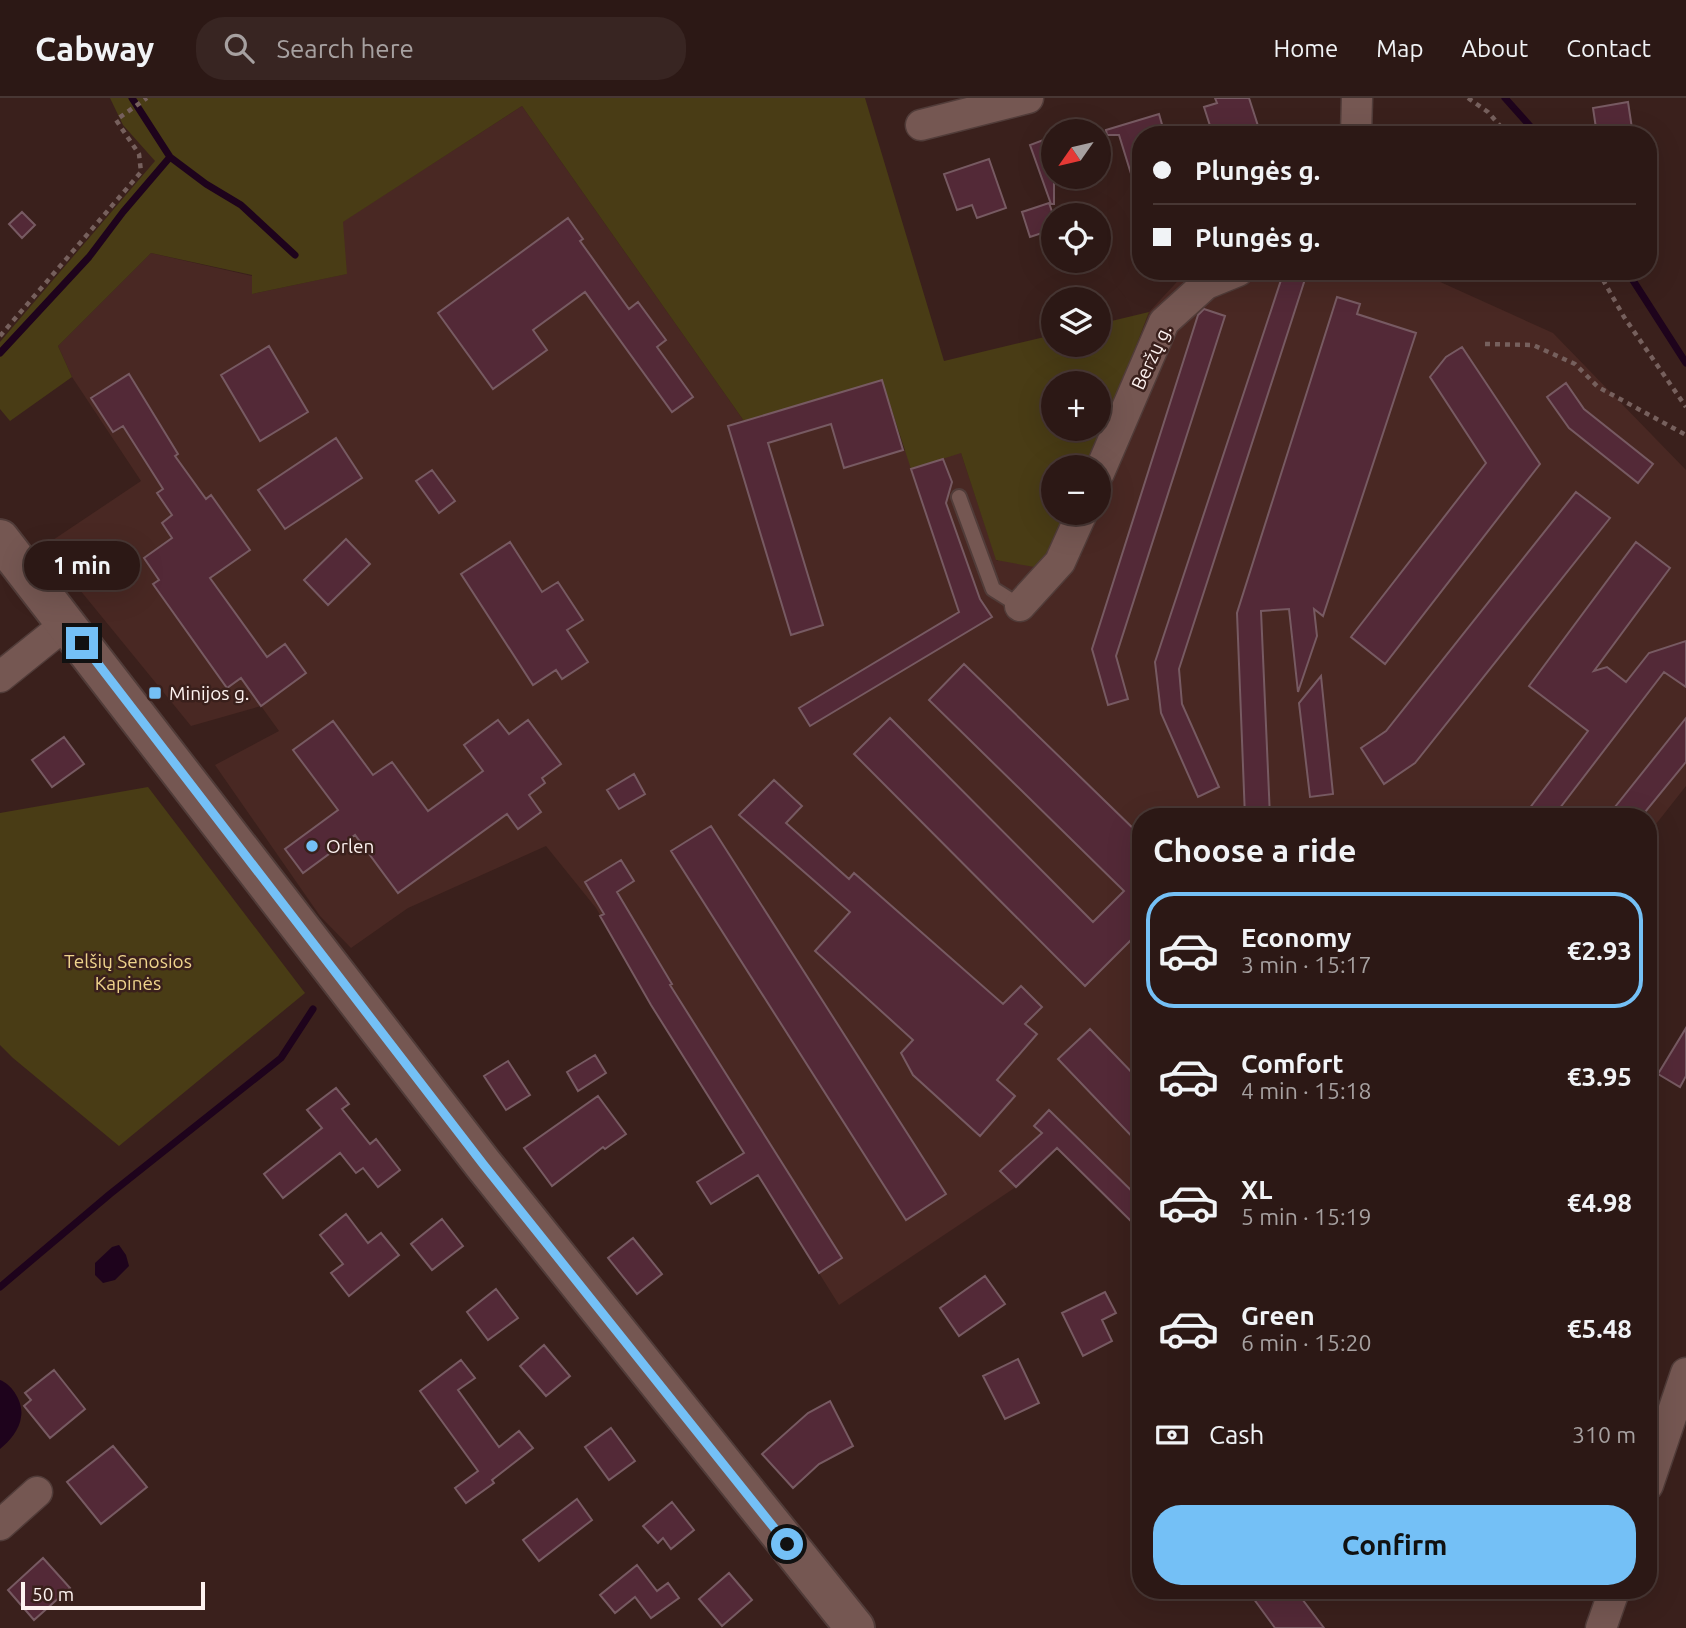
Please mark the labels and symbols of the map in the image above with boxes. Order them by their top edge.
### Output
north arrow [1041,119,1111,189]
street label: Beržų g. [1126,321,1176,393]
callout: 1 min [24,542,140,590]
route end [66,627,98,659]
place label: Minijos g. [169,682,250,704]
marker: Minijos g. [147,685,163,701]
place label: Orlen [326,835,374,857]
marker: Orlen [304,838,320,854]
park label: Telšių Senosios Kapinės [64,950,192,994]
route start [771,1528,803,1560]
scale bar [21,1579,205,1611]

